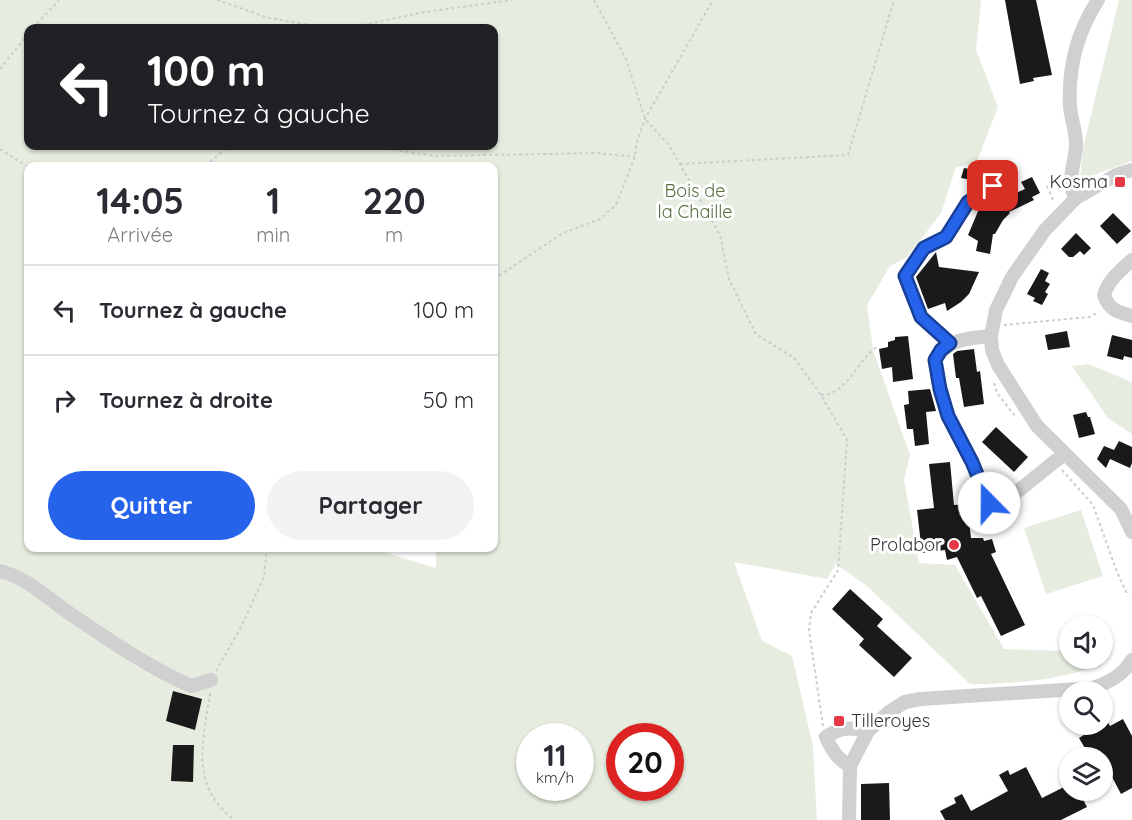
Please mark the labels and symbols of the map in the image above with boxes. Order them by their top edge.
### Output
pin [967,160,1018,211]
place label: Kosma [1050,170,1108,193]
marker: Kosma [1113,175,1127,189]
park label: Bois de la Chaille [658,179,732,223]
position arrow [957,471,1021,535]
place label: Prolabor [870,533,942,556]
marker: Prolabor [947,538,961,552]
place label: Tilleroyes [851,709,930,732]
marker: Tilleroyes [832,714,846,728]
speed limit sign: 20 [606,723,684,801]

